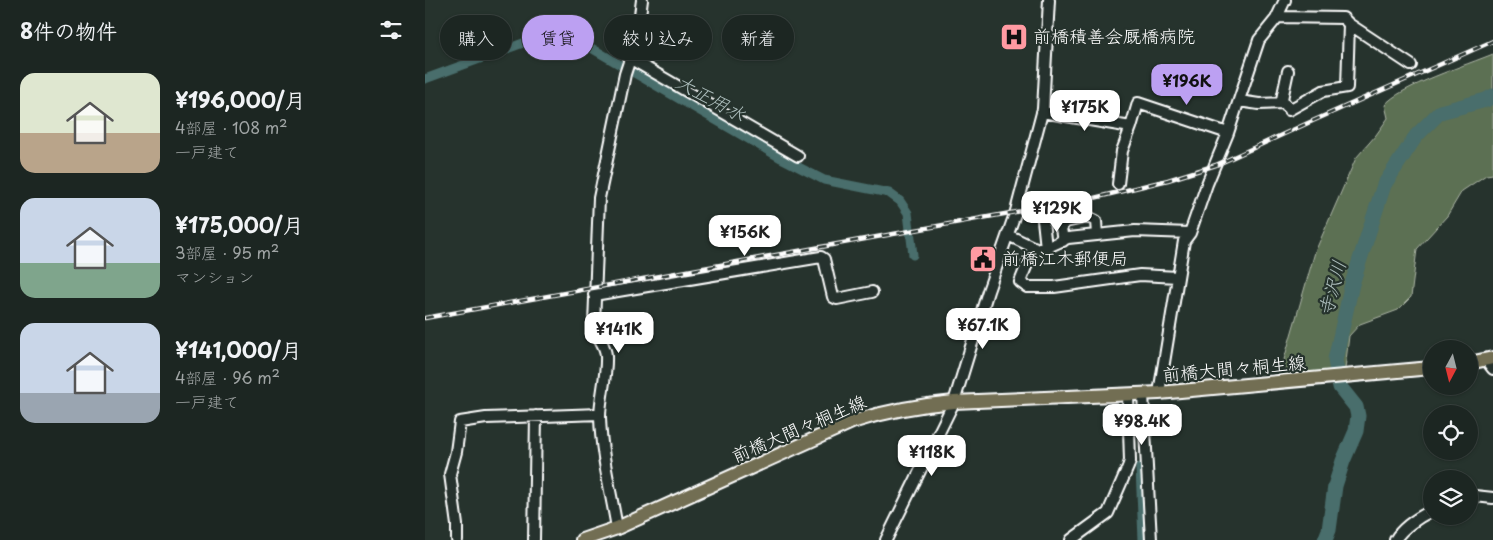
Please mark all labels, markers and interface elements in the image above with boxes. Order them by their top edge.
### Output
text: 8件の物件 [20,14,117,46]
chip: 購入 [440,15,512,60]
chip: 賃貸 [522,15,594,60]
chip: 絞り込み [604,15,712,60]
chip: 新着 [722,15,794,60]
icon: filters [377,16,405,44]
hospital icon: 前橋積善会厩橋病院 [999,22,1029,52]
place label: 前橋積善会厩橋病院 [1033,22,1195,49]
pin: ¥196K [1152,64,1222,106]
water label: 大正用水 [671,66,752,128]
text: ¥196K [1162,68,1212,92]
text: ¥196,000/月 [175,83,305,115]
pin: ¥175K [1050,90,1120,132]
icon: home [60,93,120,153]
text: ¥175K [1061,94,1109,118]
text: 4部屋 · 108 m² [175,115,288,139]
text: 一戸建て [175,139,239,163]
pin: ¥129K [1022,190,1092,233]
text: ¥129K [1032,195,1082,219]
text: ¥175,000/月 [175,208,303,240]
pin: ¥156K [710,214,780,257]
icon: home [60,218,120,278]
text: ¥156K [720,219,770,243]
text: 3部屋 · 95 m² [175,240,279,264]
public building icon: 前橋江木郵便局 [968,244,998,274]
place label: 前橋江木郵便局 [1002,244,1128,271]
water label: 寺沢川 [1310,257,1352,319]
text: マンション [175,264,254,288]
pin: ¥67.1K [942,308,1024,350]
pin: ¥141K [584,312,654,354]
text: ¥67.1K [957,312,1009,336]
text: ¥141K [596,316,642,340]
text: ¥141,000/月 [175,333,302,365]
north arrow [1423,340,1477,395]
map controls [1423,340,1478,525]
icon: home [60,343,120,403]
street label: 前橋大間々桐生線 [1161,348,1307,387]
text: 4部屋 · 96 m² [175,365,280,389]
street label: 前橋大間々桐生線 [727,387,870,468]
text: 一戸建て [175,389,239,413]
pin: ¥98.4K [1101,404,1183,446]
button: locate [1423,405,1478,460]
text: ¥98.4K [1114,408,1170,432]
pin: ¥118K [897,434,967,477]
text: ¥118K [909,439,955,463]
button: layers [1423,470,1478,525]

